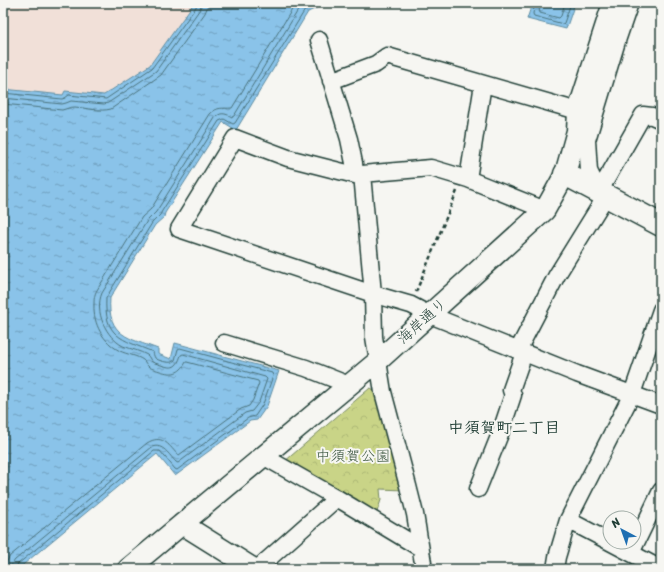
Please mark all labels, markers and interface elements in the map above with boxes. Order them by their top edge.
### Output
street label: 海岸通り [391,291,453,351]
district label: 中須賀町二丁目 [448,413,560,442]
park label: 中須賀公園 [315,443,391,469]
north arrow [602,510,642,550]
text: N [606,513,625,533]

